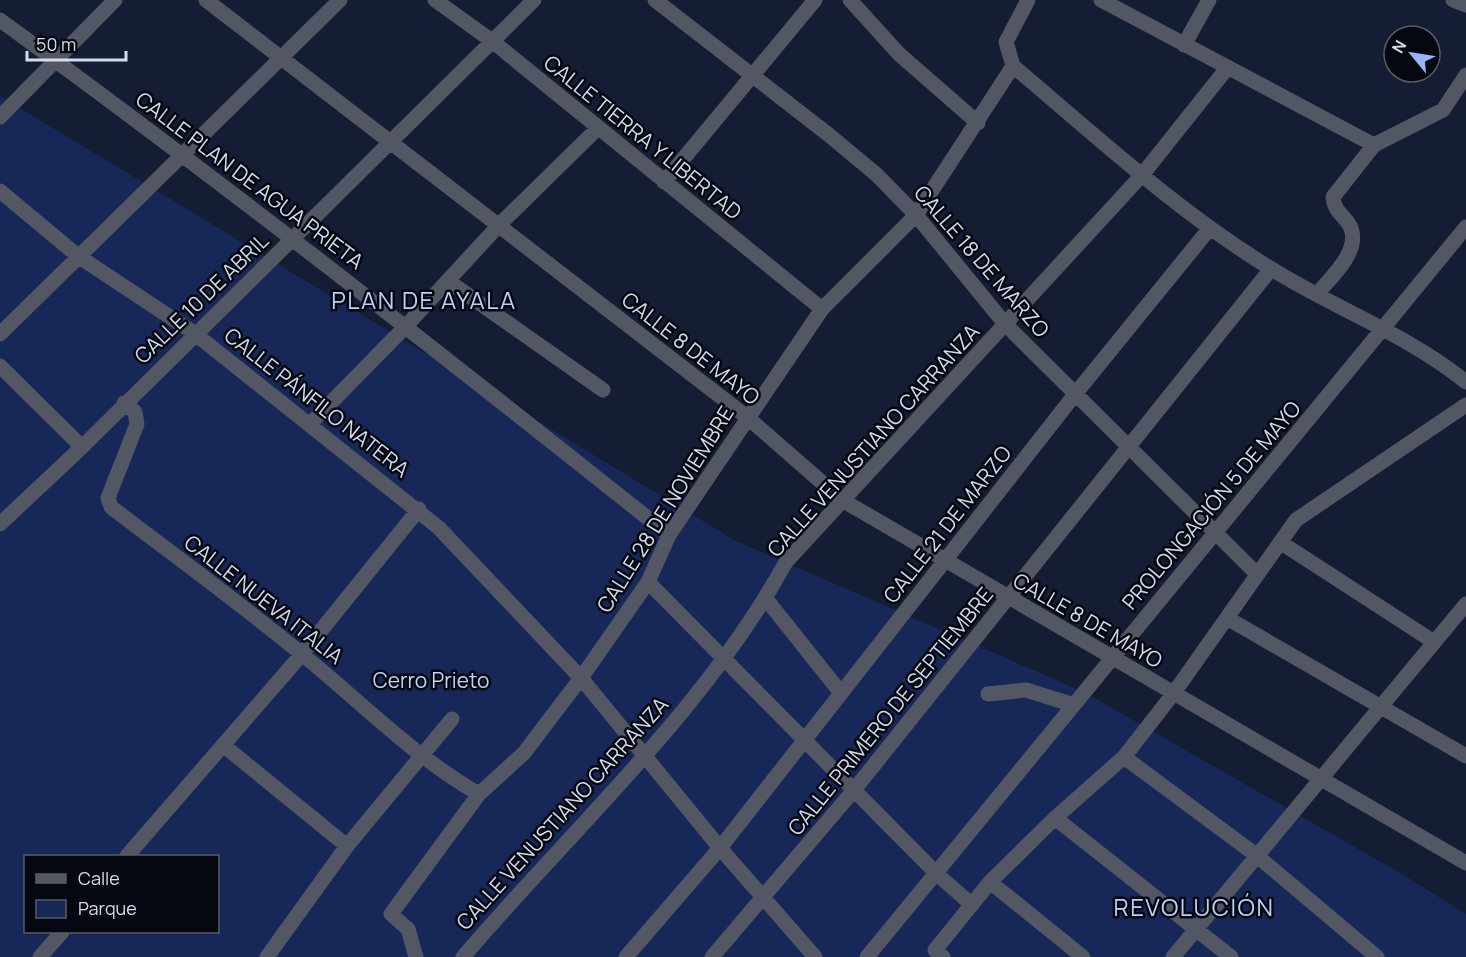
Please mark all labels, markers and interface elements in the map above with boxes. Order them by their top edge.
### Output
scale bar [27,24,126,62]
north arrow [1382,24,1442,84]
text: 50 m [36,32,76,56]
text: N [1387,36,1411,57]
street label: CALLE TIERRA Y LIBERTAD [538,48,748,226]
street label: CALLE PLAN DE AGUA PRIETA [130,85,370,275]
street label: CALLE 18 DE MARZO [908,179,1056,343]
street label: CALLE 10 DE ABRIL [128,227,274,369]
district label: PLAN DE AYALA [331,283,517,316]
street label: CALLE 8 DE MAYO [616,285,766,411]
street label: CALLE VENUSTIANO CARRANZA [761,318,985,562]
street label: CALLE PÁNFILO NATERA [219,321,415,483]
street label: PROLONGACIÓN 5 DE MAYO [1115,395,1307,615]
street label: CALLE 28 DE NOVIEMBRE [590,401,740,617]
street label: CALLE 21 DE MARZO [877,440,1017,608]
street label: CALLE NUEVA ITALIA [179,528,349,670]
street label: CALLE 8 DE MAYO [1008,566,1168,674]
street label: CALLE PRIMERO DE SEPTIEMBRE [781,581,999,841]
park label: Cerro Prieto [373,666,489,694]
street label: CALLE VENUSTIANO CARRANZA [450,691,674,935]
legend [24,855,219,933]
text: Calle [78,866,120,890]
district label: REVOLUCIÓN [1114,890,1274,923]
text: Parque [78,896,137,920]

